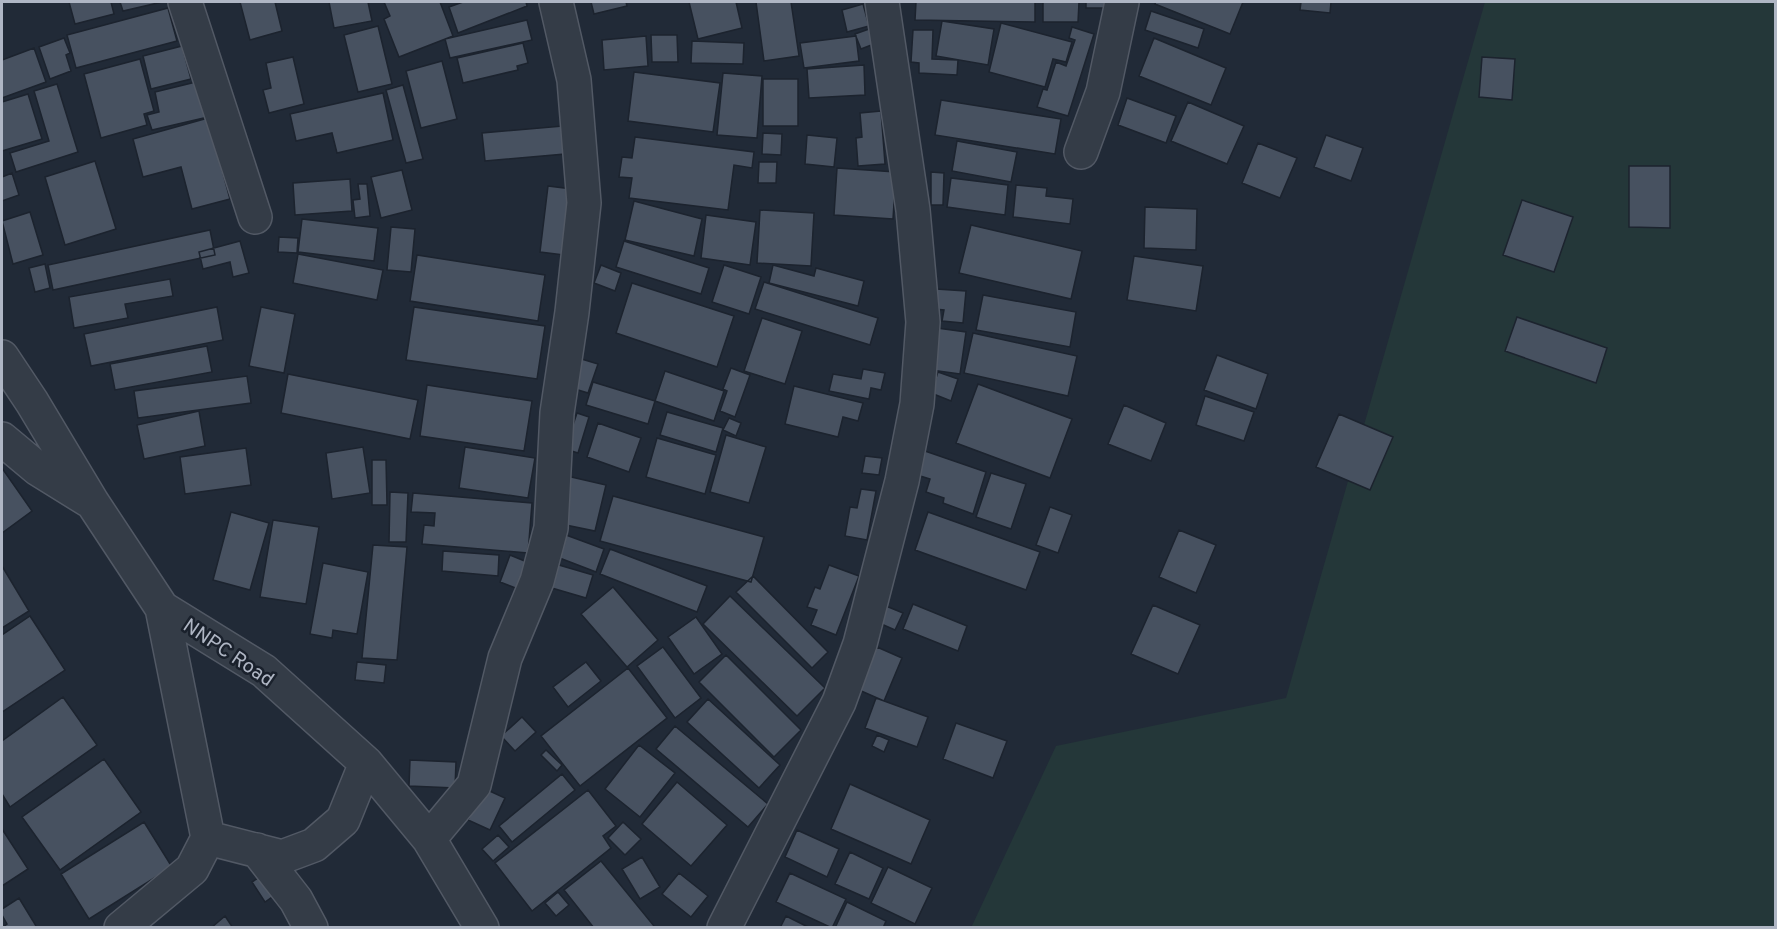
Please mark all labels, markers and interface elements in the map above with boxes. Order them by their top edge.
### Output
street label: NNPC Road [177,614,278,694]

